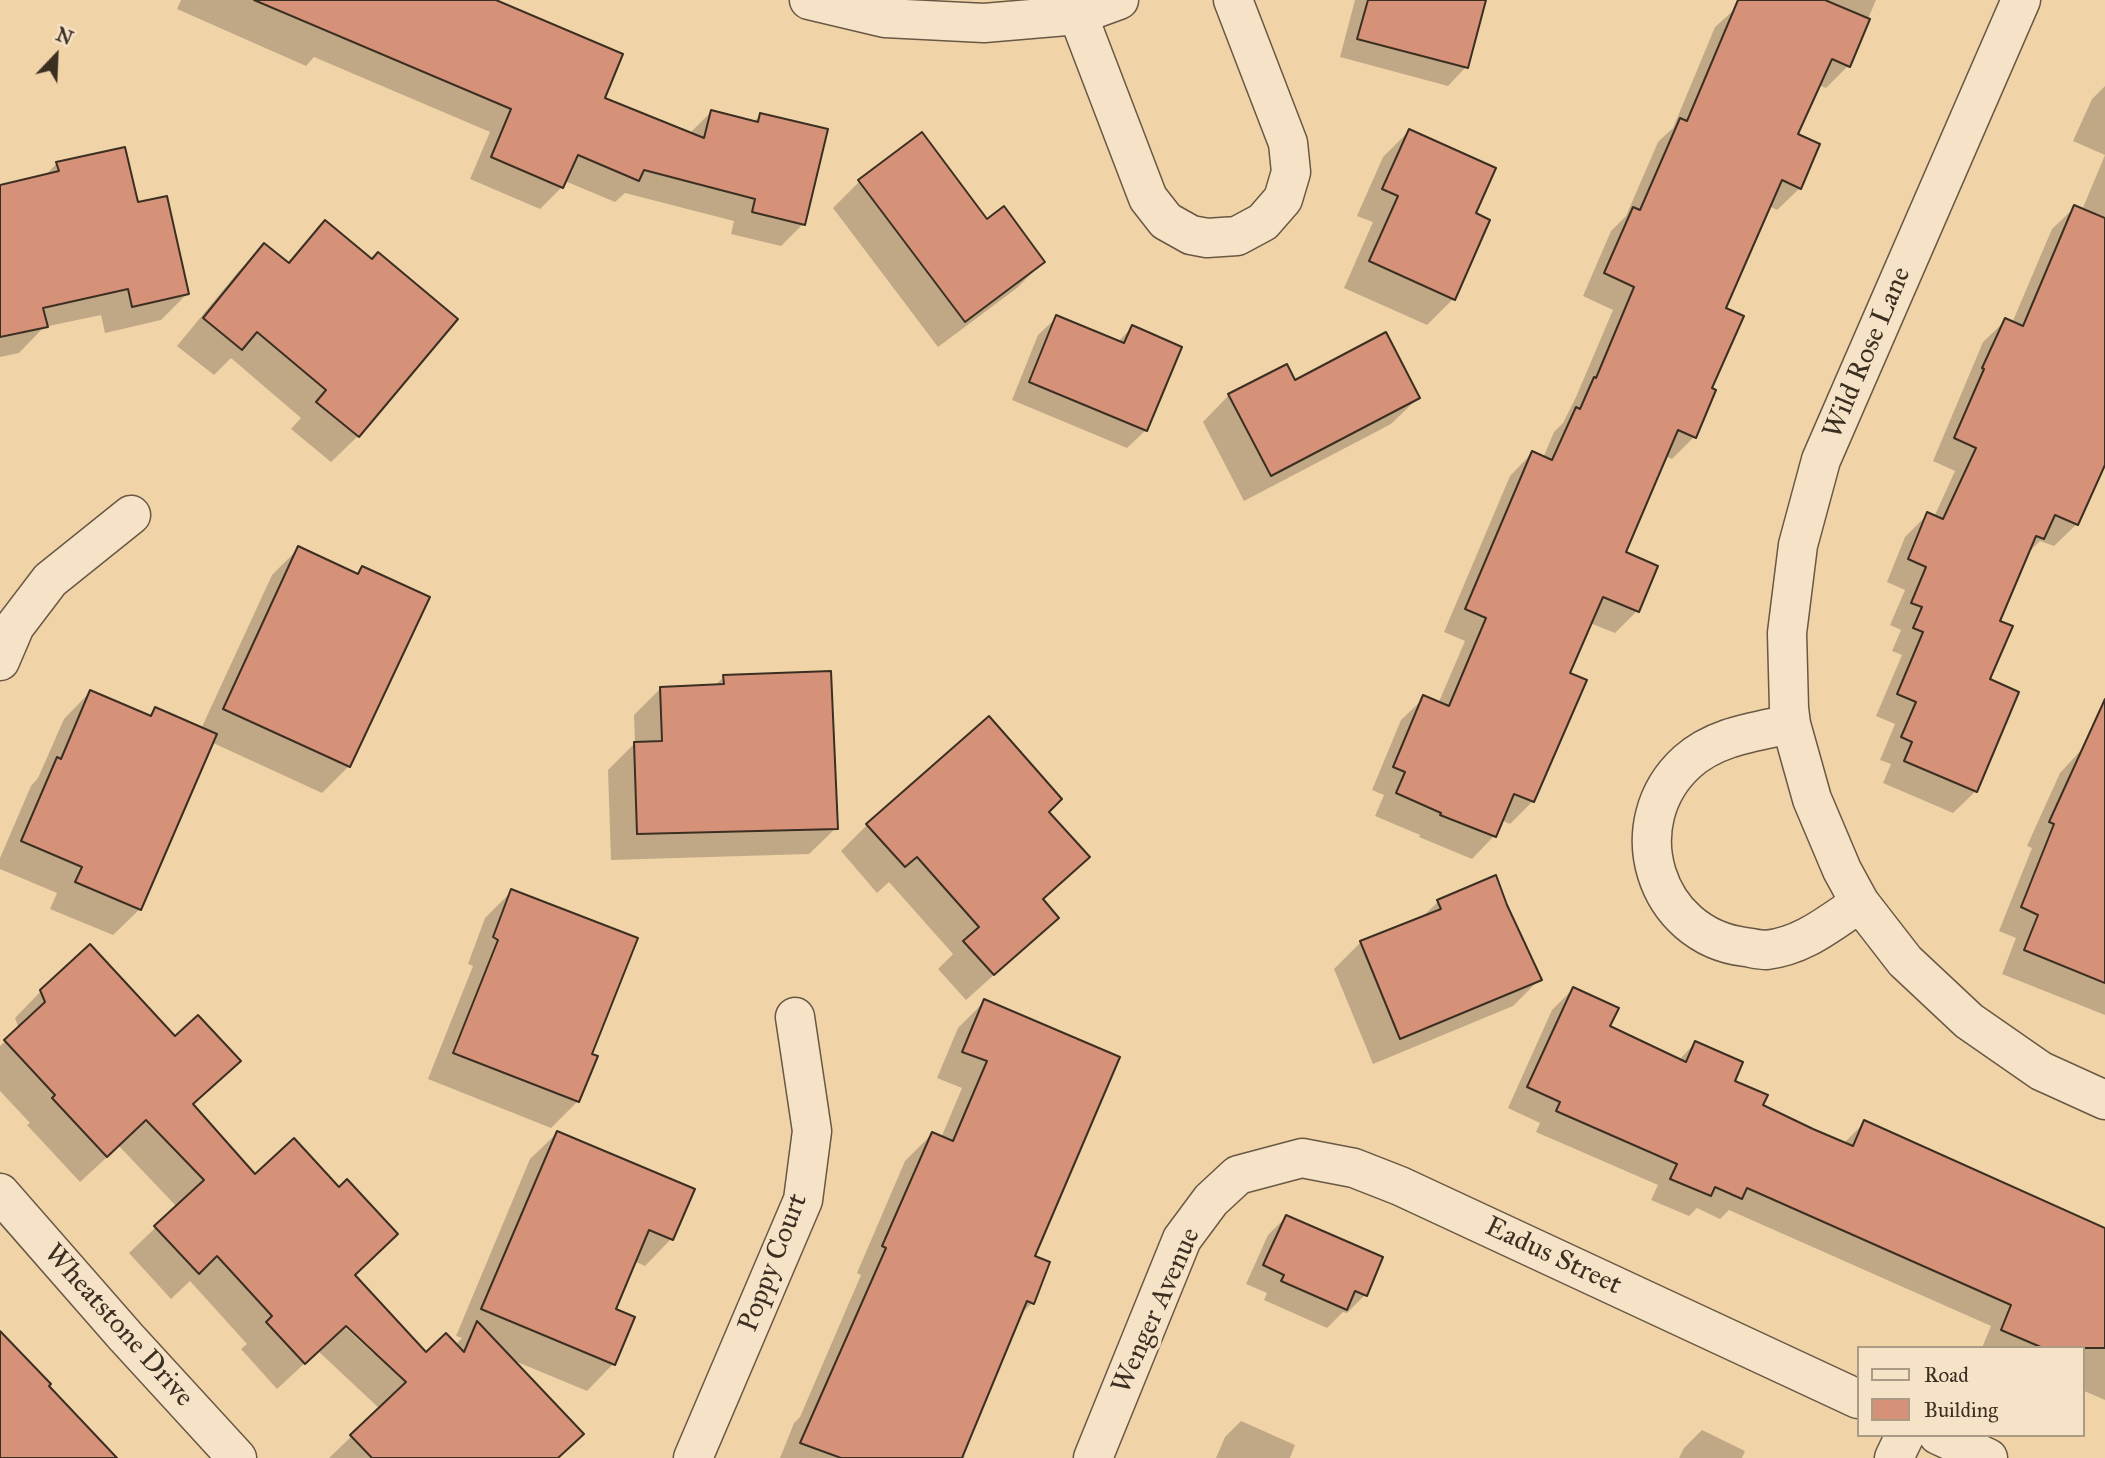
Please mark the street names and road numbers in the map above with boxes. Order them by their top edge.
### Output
street label: Wild Rose Lane [1817,262,1919,444]
street label: Poppy Court [732,1189,816,1337]
street label: Eadus Street [1479,1211,1627,1303]
street label: Wenger Avenue [1106,1223,1208,1399]
street label: Wheatstone Drive [36,1238,200,1414]

